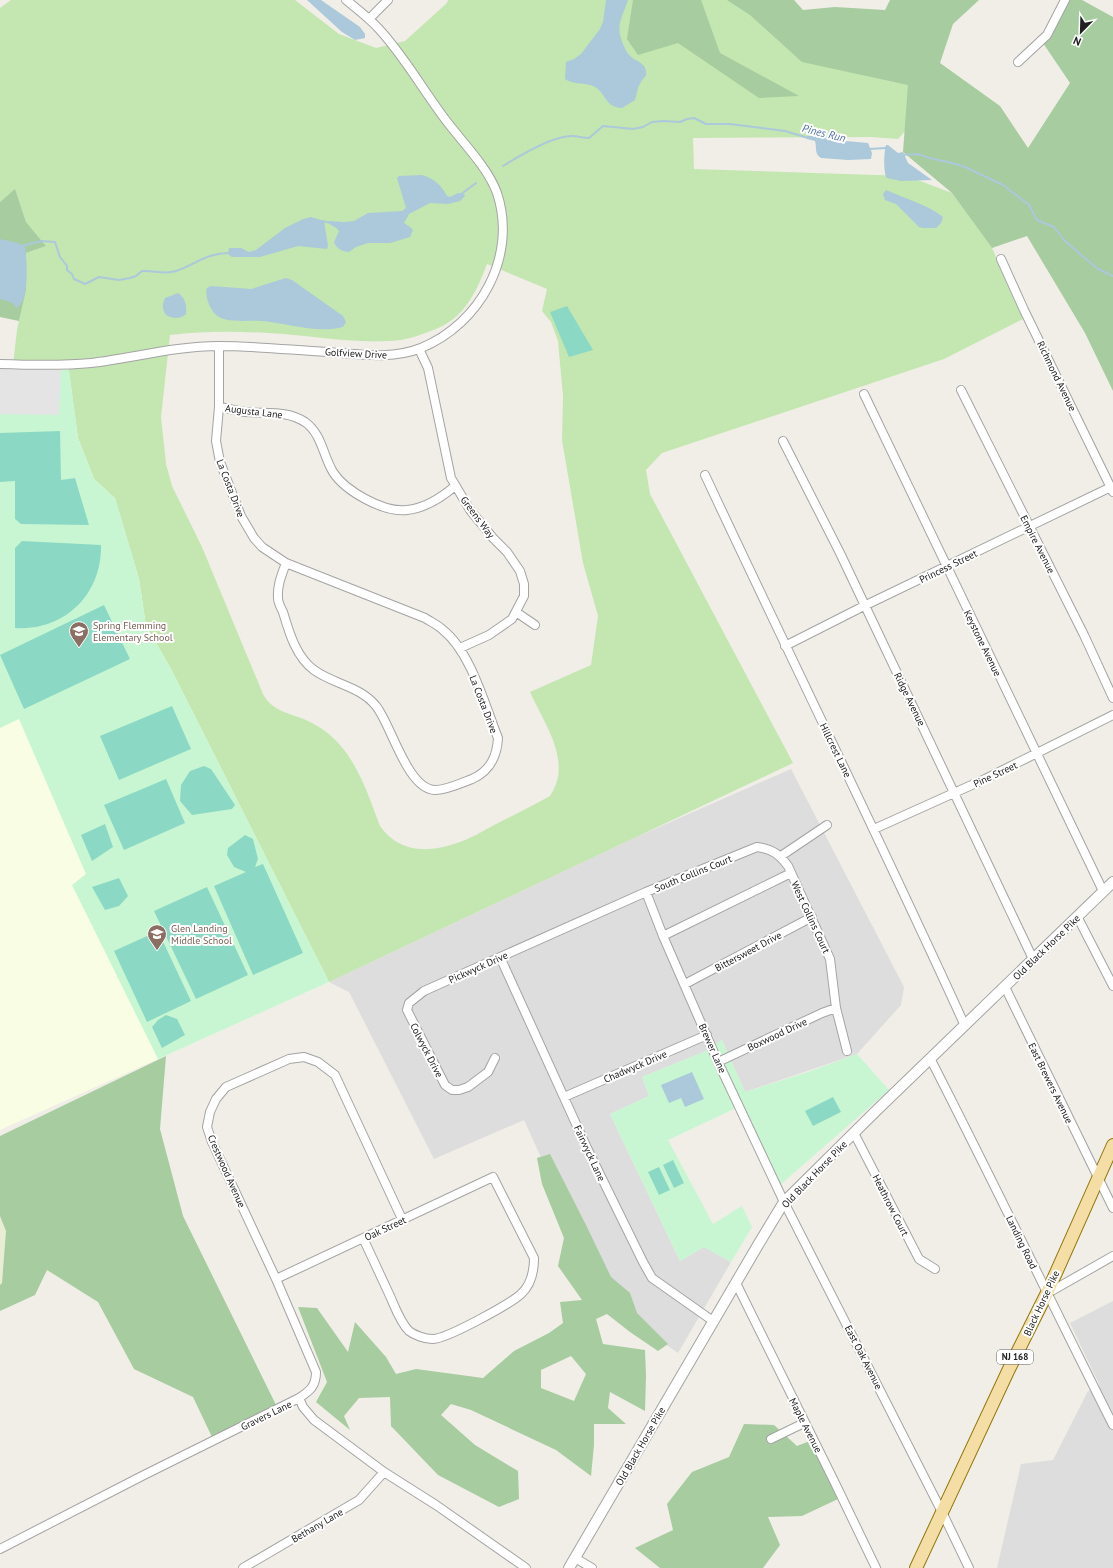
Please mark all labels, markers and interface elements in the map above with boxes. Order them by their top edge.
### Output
north arrow [1061,12,1101,52]
text: N [1071,33,1083,49]
water label: Pines Run [801,121,847,145]
street label: Richmond Avenue [1034,339,1079,413]
street label: Golfview Drive [325,345,387,362]
street label: Augusta Lane [225,402,283,421]
street label: La Costa Drive [214,457,248,519]
street label: Greens Way [458,494,498,541]
street label: Empire Avenue [1017,513,1058,576]
street label: Princess Street [917,547,980,586]
street label: Keystone Avenue [961,608,1004,678]
place label: Spring Flemming Elementary School [93,619,173,644]
school or university icon: Spring Flemming Elementary School [68,620,90,648]
street label: Ridge Avenue [891,670,928,728]
street label: La Costa Drive [467,673,501,735]
street label: Hillcrest Lane [817,721,854,780]
street label: Pine Street [971,758,1020,790]
street label: South Collins Court [653,852,734,895]
street label: West Collins Court [788,879,833,956]
street label: Old Black Horse Pike [1010,912,1083,983]
place label: Glen Landing Middle School [171,922,232,947]
school or university icon: Glen Landing Middle School [146,923,168,951]
street label: Bittersweet Drive [713,928,784,974]
street label: Pickwyck Drive [446,949,510,986]
street label: Boxwood Drive [745,1015,809,1054]
street label: Colwyck Drive [407,1021,446,1080]
street label: Brewer Lane [696,1021,729,1075]
street label: East Brewers Avenue [1025,1041,1076,1126]
street label: Chadwyck Drive [602,1047,669,1086]
street label: Fairwyck Lane [571,1123,608,1183]
street label: Crestwood Avenue [205,1133,248,1210]
street label: Old Black Horse Pike [779,1138,850,1211]
street label: Heathrow Court [869,1172,912,1239]
street label: Oak Street [362,1213,409,1244]
street label: Landing Road [1003,1213,1040,1271]
street label: Black Horse Pike [1021,1268,1062,1338]
street label: East Oak Avenue [842,1323,885,1392]
road number: NJ 168 [997,1350,1033,1364]
street label: Maple Avenue [786,1396,825,1455]
street label: Gravers Lane [239,1398,294,1433]
street label: Old Black Horse Pike [613,1405,668,1488]
street label: Bethany Lane [289,1505,345,1545]

